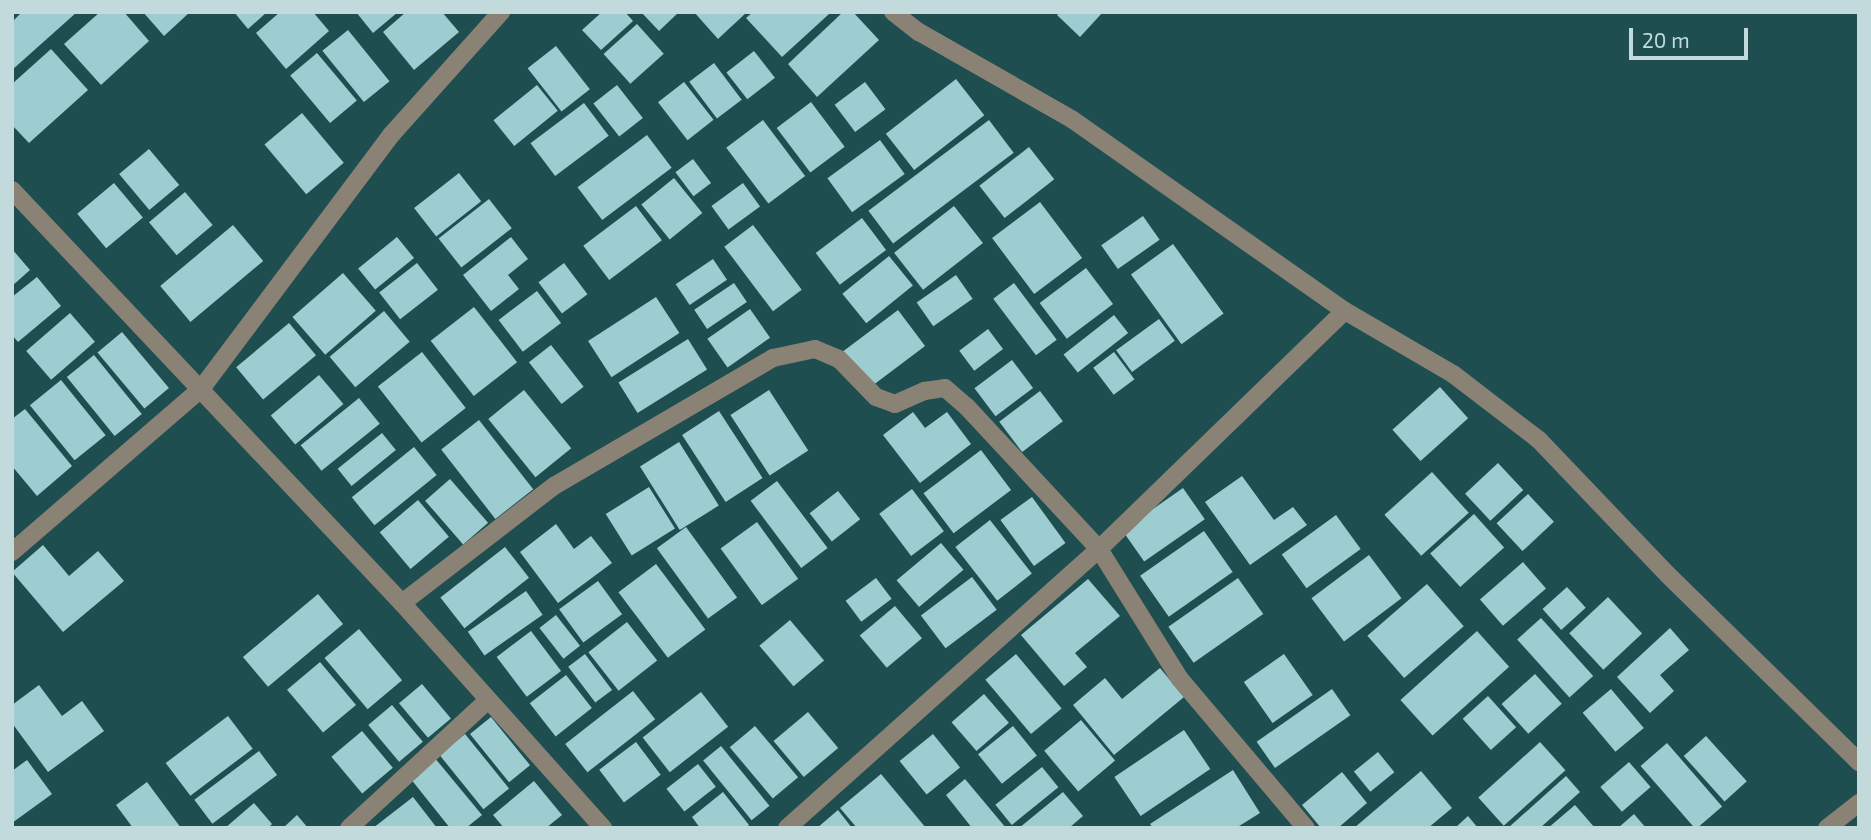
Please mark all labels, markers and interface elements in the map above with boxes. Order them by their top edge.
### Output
scale bar [1633,14,1752,58]
text: 20 m [1642,27,1690,52]

